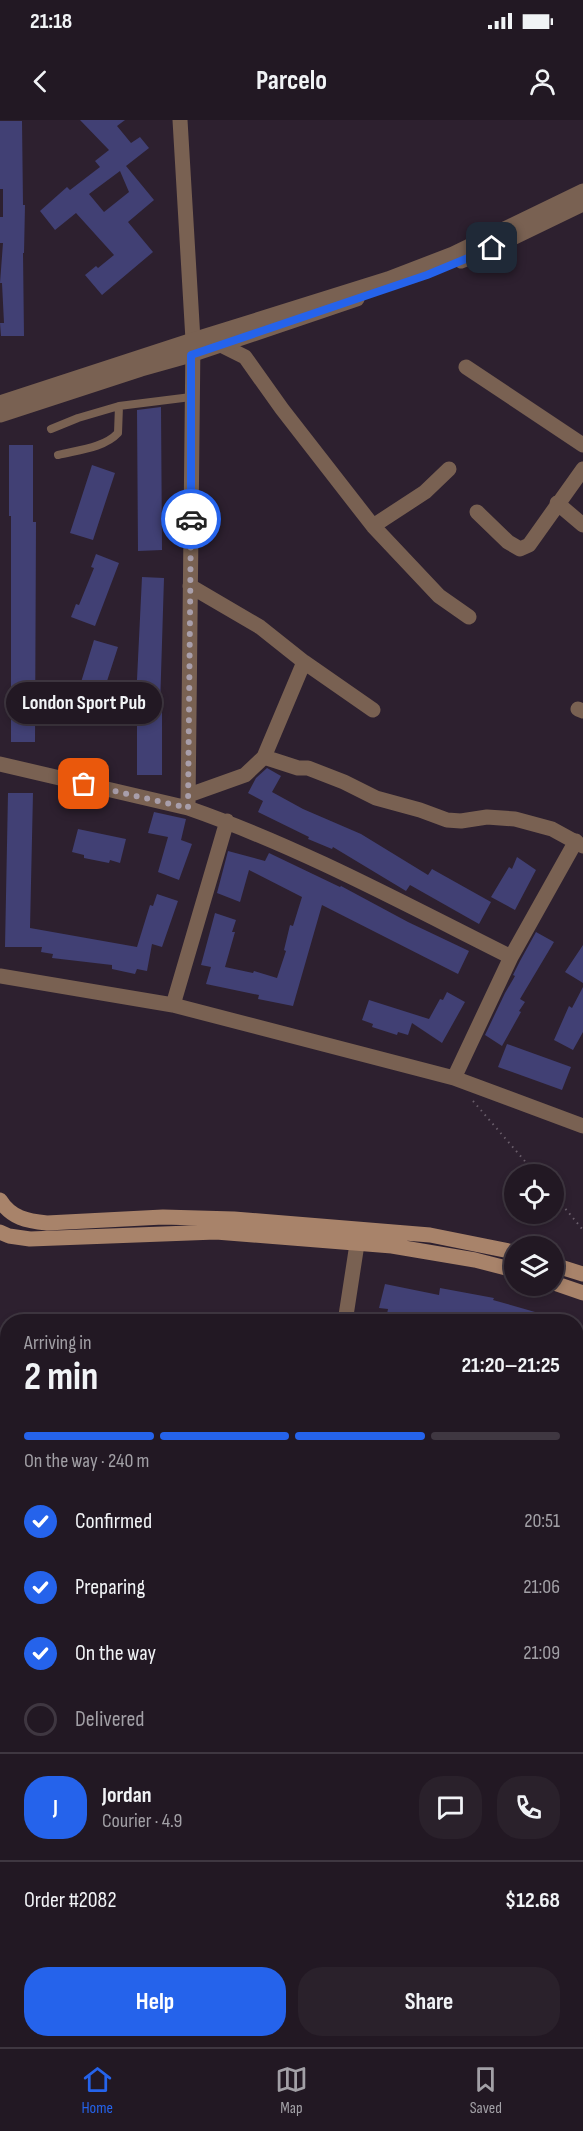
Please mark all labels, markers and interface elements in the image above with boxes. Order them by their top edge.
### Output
text: 21:18 [30,8,72,35]
icon: back [24,65,57,98]
text: Parcelo [256,65,327,97]
icon: person [526,65,559,98]
pin [466,222,517,273]
icon: home [475,231,508,264]
courier [161,489,221,549]
icon: car [175,503,208,536]
callout: London Sport Pub [6,682,162,724]
text: London Sport Pub [22,691,146,715]
pin [58,758,109,809]
icon: bag [67,767,100,800]
map controls [504,1164,564,1296]
button: locate [504,1164,564,1224]
button: layers [504,1236,564,1296]
text: Arriving in [24,1331,92,1355]
text: 21:20–21:25 [461,1352,560,1379]
text: 2 min [24,1354,98,1401]
text: On the way · 240 m [24,1449,149,1473]
icon: check [24,1505,57,1538]
text: Confirmed [75,1508,152,1535]
text: 20:51 [524,1509,560,1533]
icon: check [24,1571,57,1604]
text: Preparing [75,1574,145,1601]
text: 21:06 [523,1575,560,1599]
icon: check [24,1637,57,1670]
text: On the way [75,1640,156,1667]
text: 21:09 [523,1641,560,1665]
text: Delivered [75,1706,144,1733]
button: chat [419,1776,482,1839]
button: phone [497,1776,560,1839]
text: Jordan [102,1782,151,1809]
text: J [53,1794,58,1821]
text: Courier · 4.9 [102,1809,182,1833]
text: Order #2082 [24,1887,117,1914]
text: $12.68 [505,1887,560,1914]
button: Help [24,1967,286,2036]
button: Share [298,1967,560,2036]
tab: Home [81,2063,114,2118]
tab: Map [275,2063,308,2118]
tab: Saved [469,2063,502,2118]

